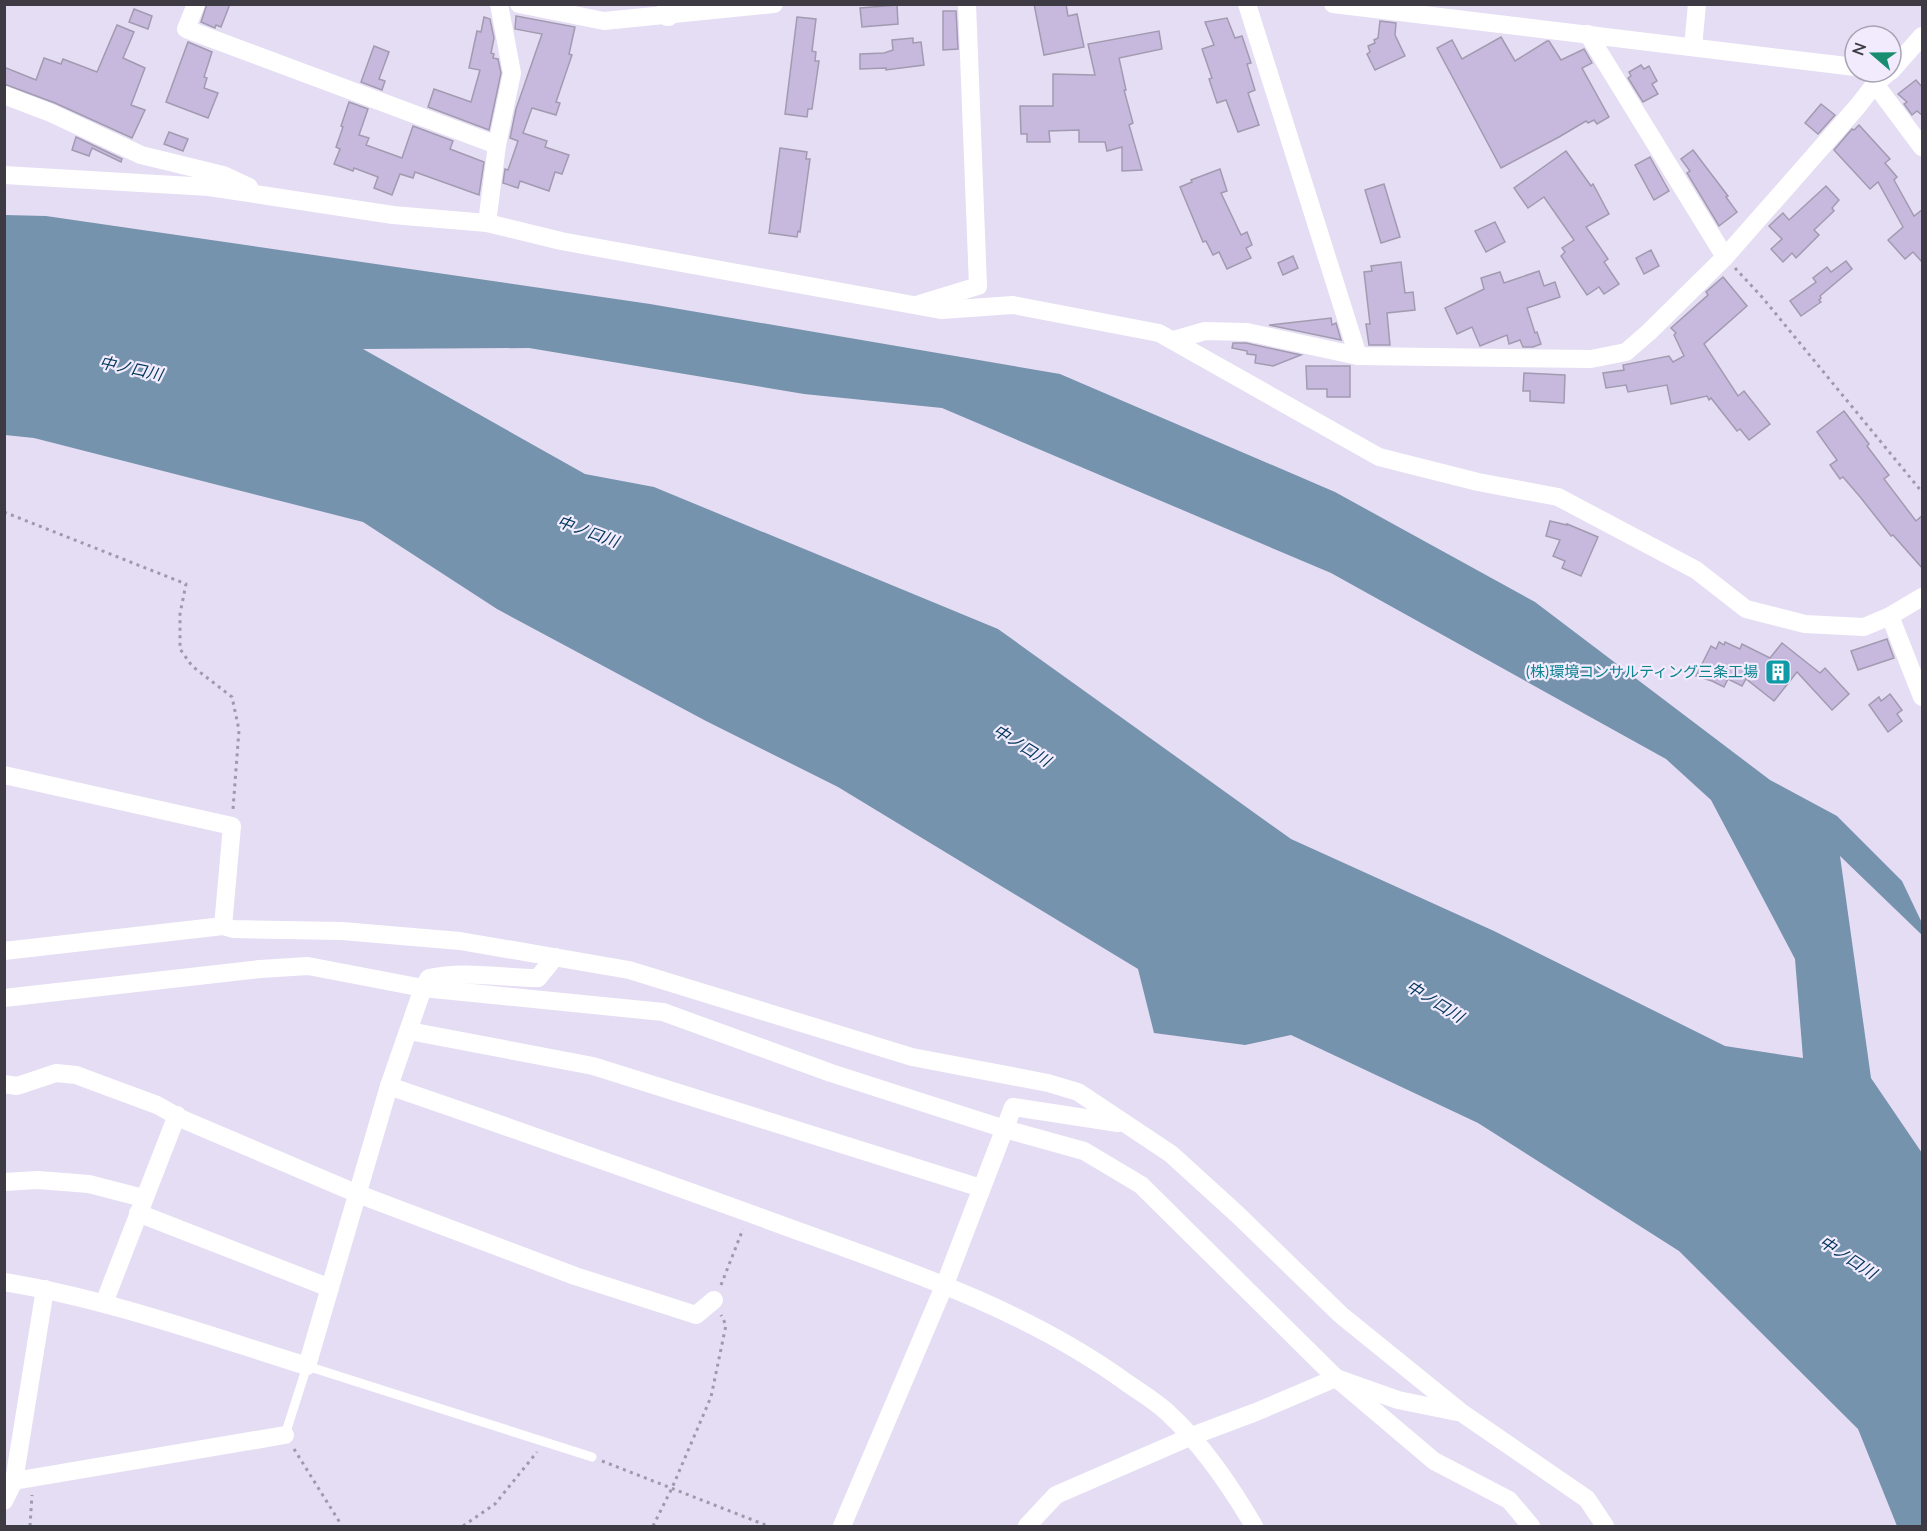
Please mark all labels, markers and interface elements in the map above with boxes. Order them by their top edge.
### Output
north arrow [1843,24,1903,84]
text: N [1847,40,1869,58]
water label: 中ノ口川 [98,352,166,384]
water label: 中ノ口川 [555,511,623,551]
building icon: (株)環境コンサルティング三条工場 [1763,657,1793,687]
place label: (株)環境コンサルティング三条工場 [1526,662,1758,680]
water label: 中ノ口川 [990,720,1056,771]
water label: 中ノ口川 [1403,976,1469,1027]
water label: 中ノ口川 [1816,1231,1882,1283]

